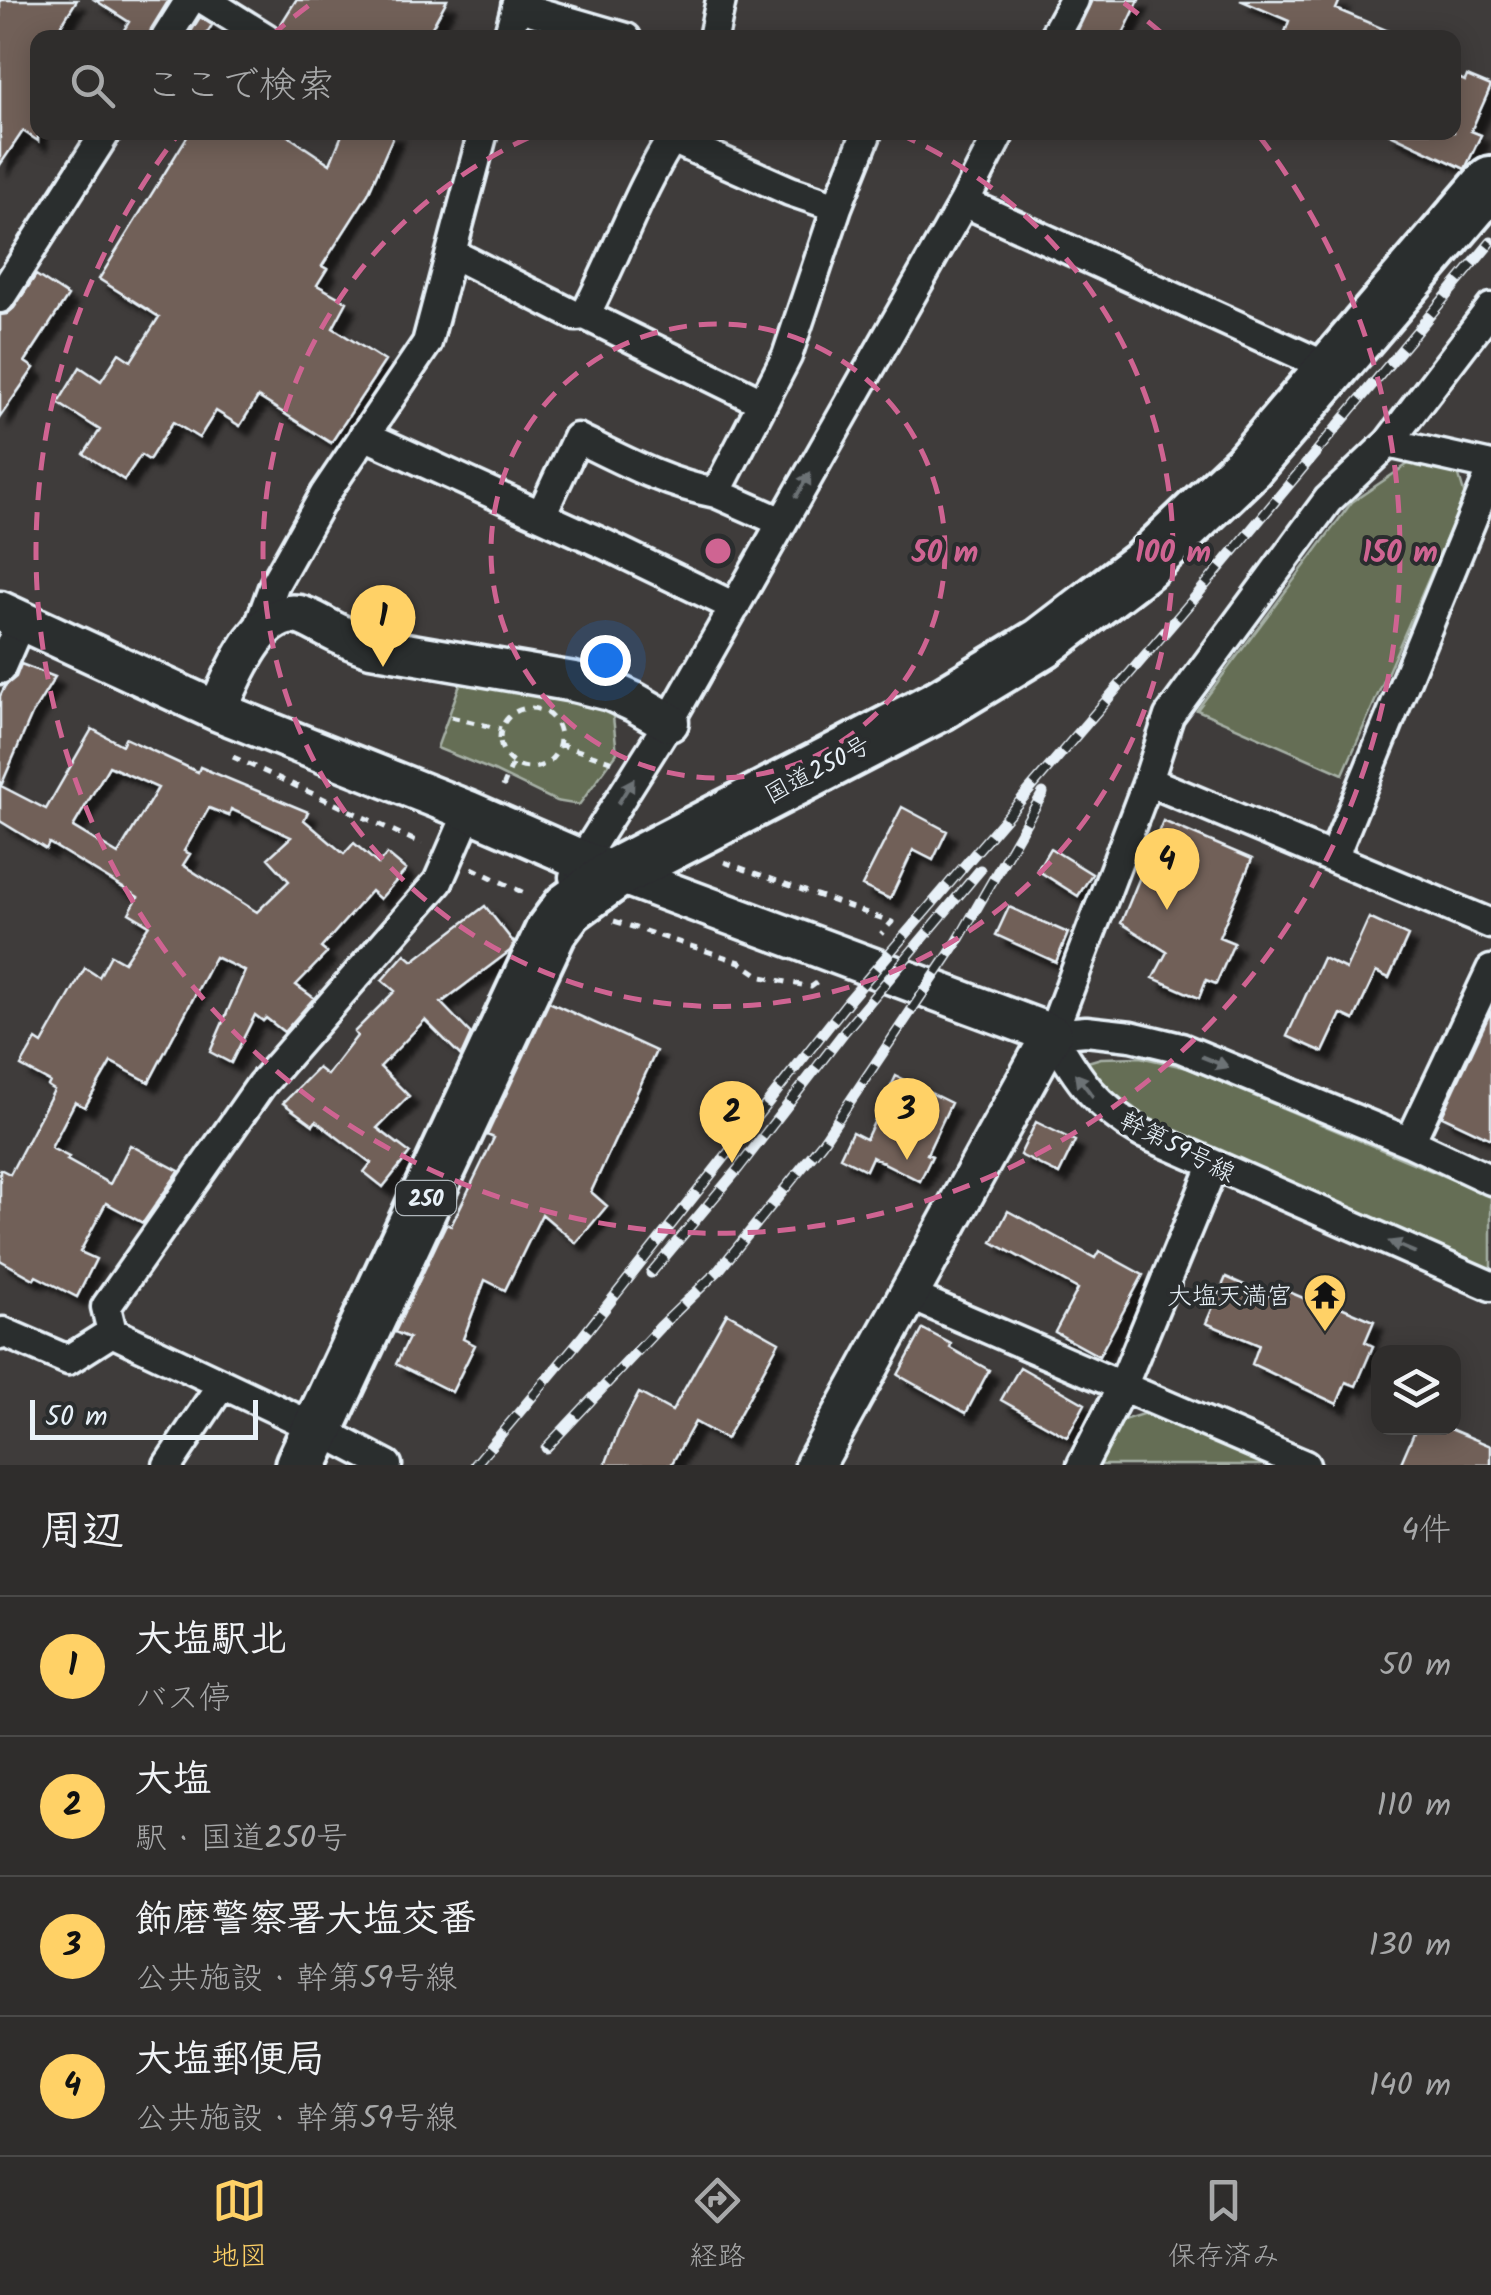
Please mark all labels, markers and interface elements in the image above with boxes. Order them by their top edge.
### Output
search box [30,30,1461,140]
text: ここで検索 [145,57,335,117]
icon: search [65,58,120,113]
one-way arrow [794,471,812,499]
text: 50 m [911,530,978,578]
text: 100 m [1135,530,1211,578]
text: 150 m [1362,530,1438,578]
centre of rings [700,533,736,569]
pin: 1 [350,584,416,667]
your location [580,635,631,686]
street label: 国道250号 [758,726,878,816]
one-way arrow [616,777,634,805]
pin: 4 [1134,828,1200,910]
one-way arrow [1200,1054,1230,1070]
one-way arrow [1074,1072,1095,1097]
pin: 3 [874,1078,940,1160]
pin: 2 [700,1080,764,1163]
street label: 幹第59号線 [1112,1101,1242,1194]
road number: 250 [396,1181,456,1215]
one-way arrow [1387,1239,1416,1255]
temple icon: 大塩天満宮 [1302,1272,1348,1333]
place label: 大塩天満宮 [1167,1277,1292,1317]
map controls [1371,1345,1461,1435]
button: layers [1371,1345,1461,1435]
scale bar [30,1395,258,1440]
text: 50 m [45,1395,108,1440]
text: 周辺 [40,1499,124,1566]
text: 4件 [1401,1506,1451,1557]
text: 大塩駅北 [135,1611,287,1671]
text: 1 [68,1641,77,1692]
text: 50 m [1380,1641,1451,1692]
text: バス停 [135,1674,231,1725]
text: 大塩 [135,1751,211,1811]
text: 2 [63,1781,82,1832]
text: 110 m [1377,1781,1451,1832]
text: 駅 · 国道250号 [135,1814,348,1865]
text: 飾磨警察署大塩交番 [135,1891,477,1951]
text: 3 [64,1921,81,1972]
text: 130 m [1368,1921,1451,1972]
text: 公共施設 · 幹第59号線 [135,1954,457,2005]
text: 大塩郵便局 [135,2031,325,2091]
text: 4 [64,2061,81,2112]
text: 140 m [1369,2061,1451,2112]
text: 公共施設 · 幹第59号線 [135,2094,457,2145]
tab: 地図 [211,2173,267,2280]
tab: 経路 [689,2173,746,2280]
tab: 保存済み [1168,2173,1280,2280]

